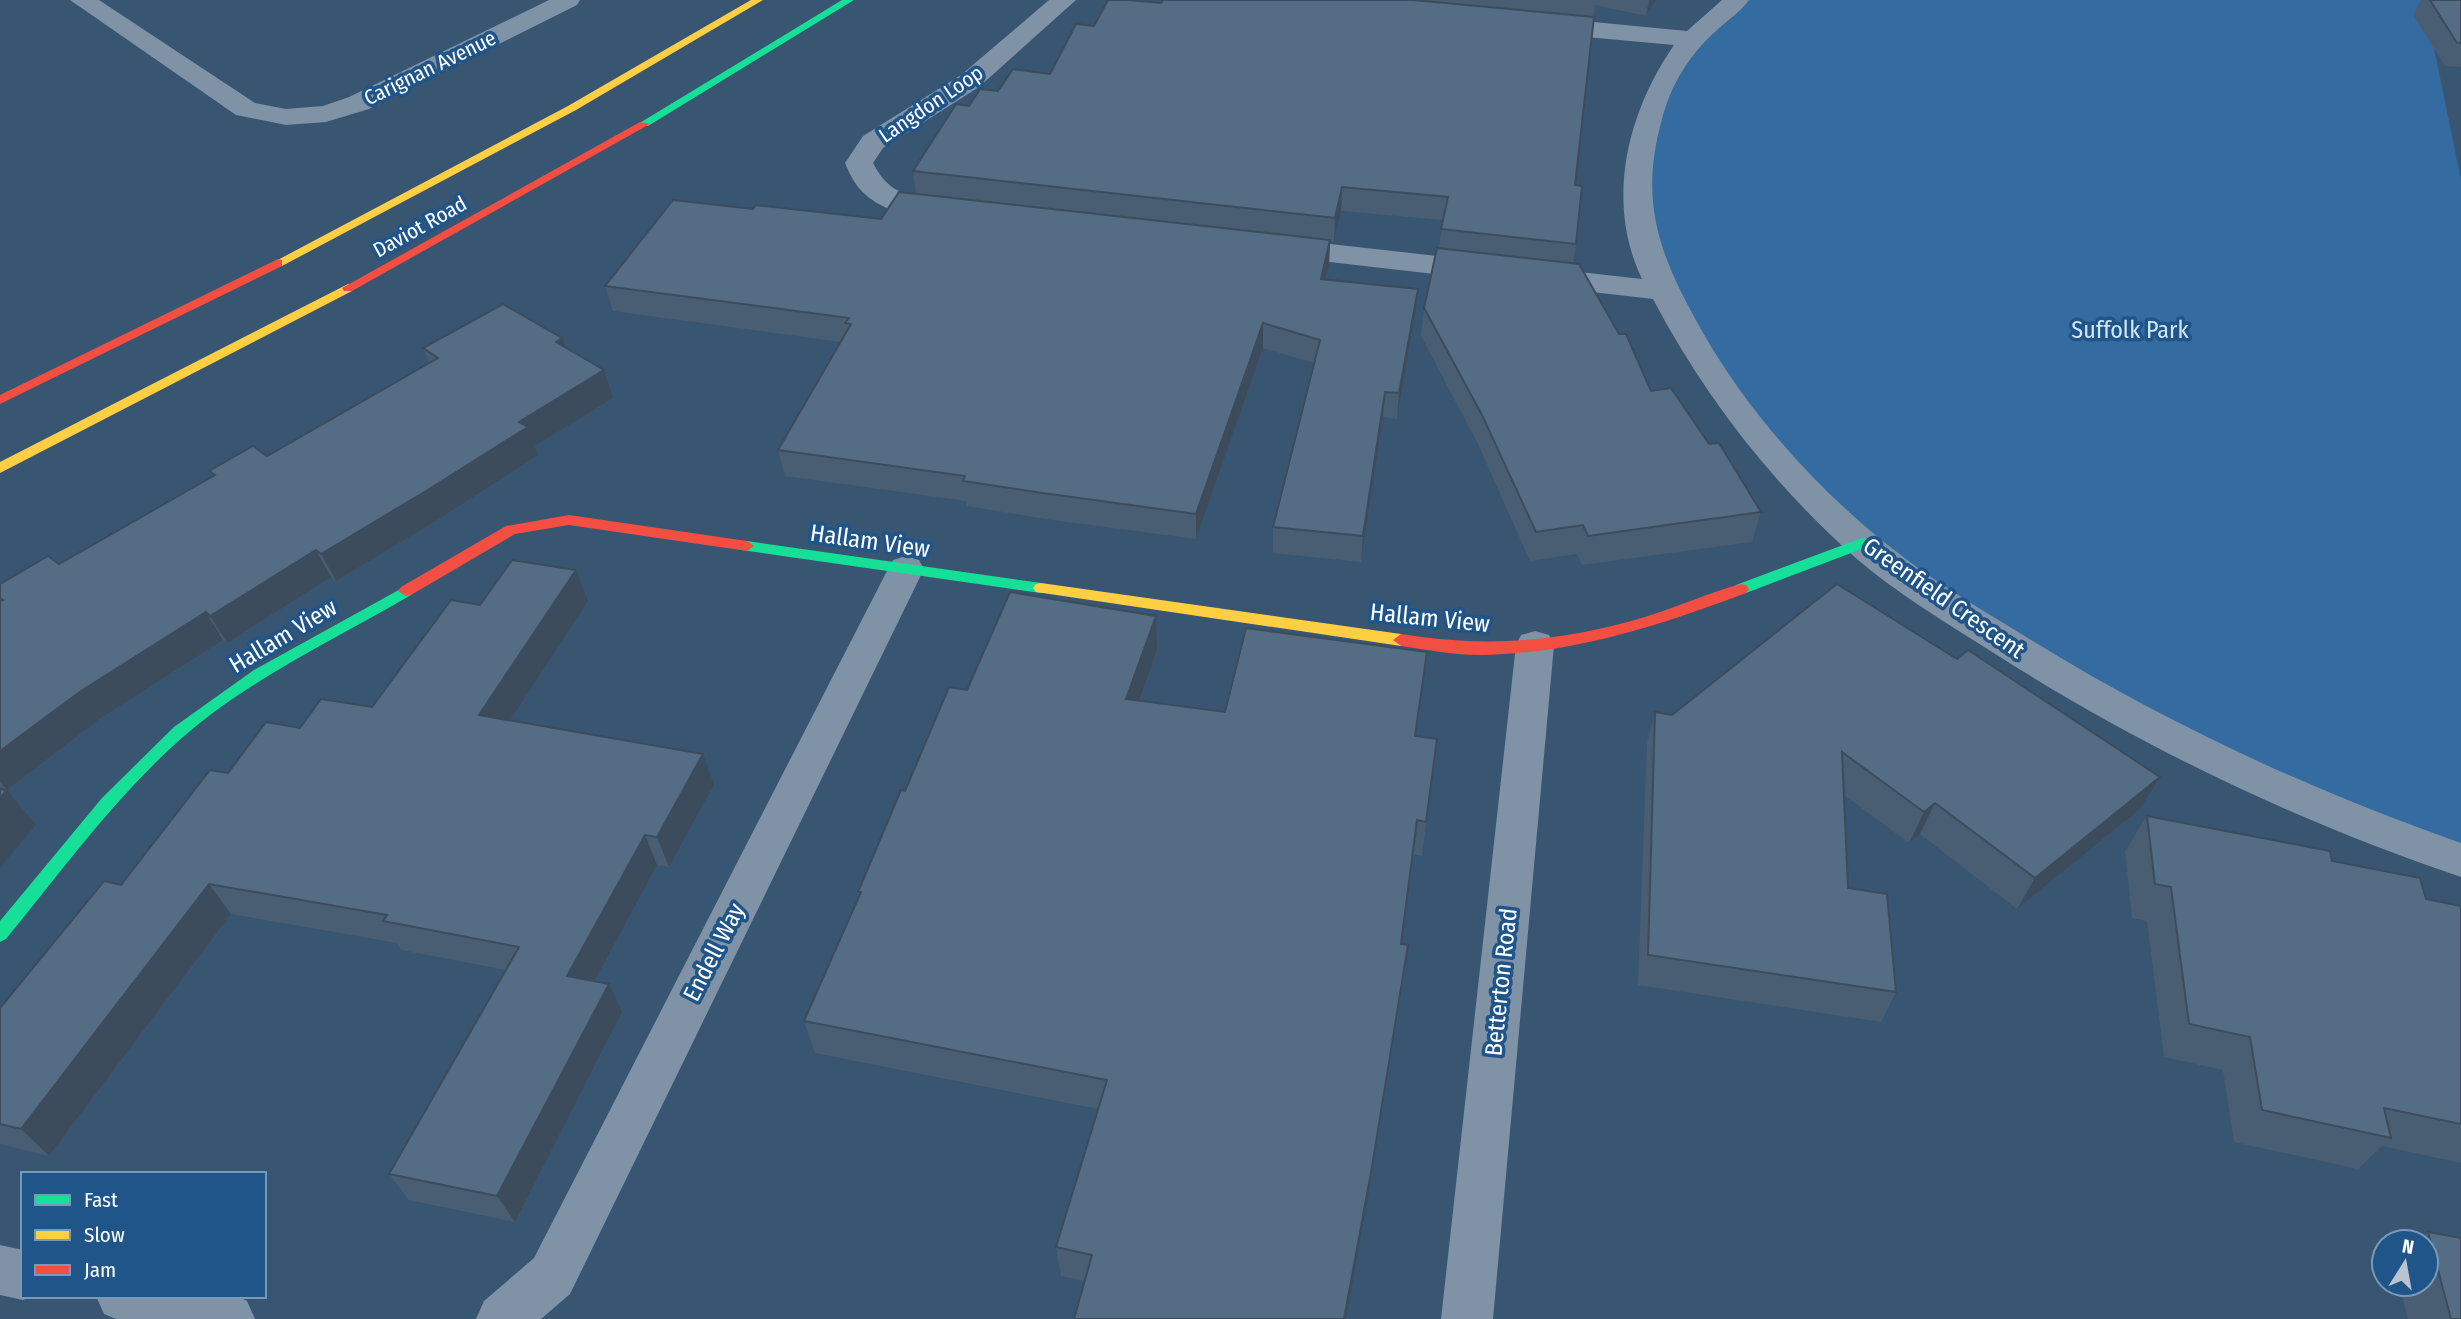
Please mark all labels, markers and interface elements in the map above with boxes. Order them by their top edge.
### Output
street label: Carignan Avenue [360,25,500,111]
street label: Langdon Loop [874,60,988,148]
street label: Daviot Road [369,191,471,263]
park label: Suffolk Park [2071,316,2189,344]
street label: Hallam View [808,519,932,563]
street label: Greenfield Crescent [1858,532,2030,664]
street label: Hallam View [224,593,342,679]
street label: Hallam View [1369,598,1492,638]
street label: Endell Way [677,898,751,1006]
street label: Betterton Road [1479,907,1523,1057]
legend [21,1172,266,1298]
text: Fast [84,1187,118,1213]
text: Slow [84,1222,125,1248]
north arrow [2370,1228,2440,1298]
text: N [2400,1234,2416,1259]
text: Jam [84,1257,116,1283]

